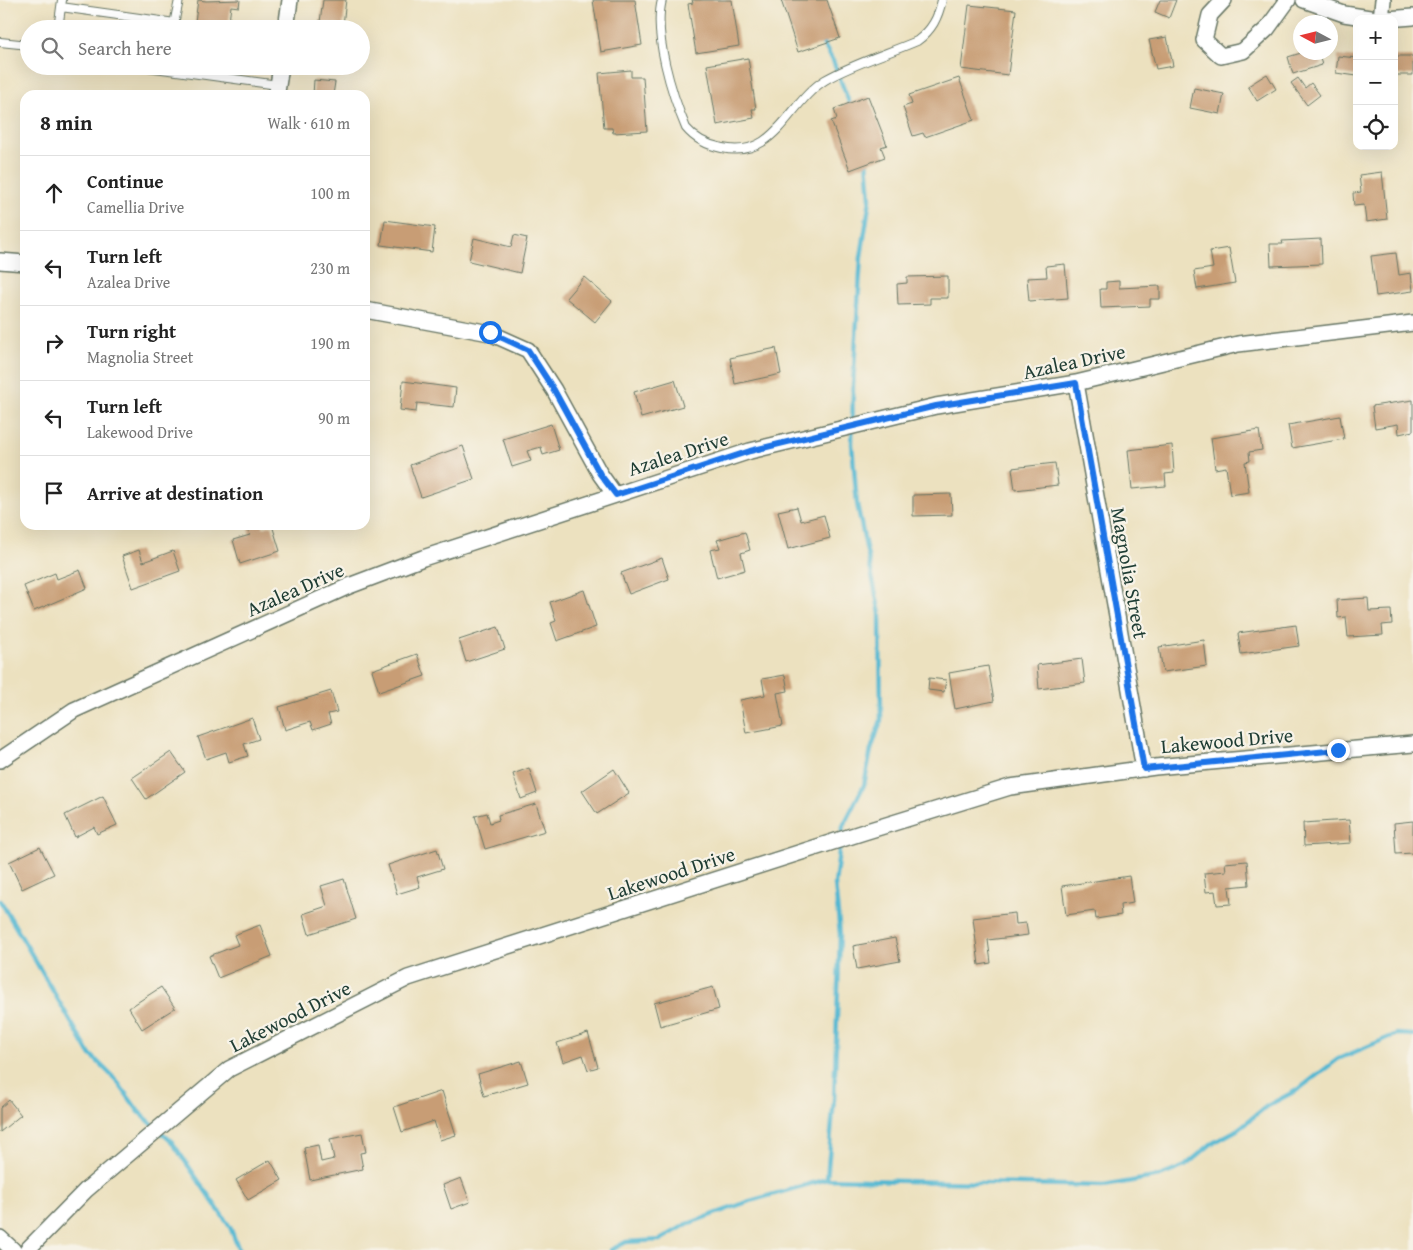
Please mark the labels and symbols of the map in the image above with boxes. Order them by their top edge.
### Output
north arrow [1293,15,1338,60]
route start [479,321,502,344]
street label: Azalea Drive [1020,336,1128,386]
street label: Azalea Drive [624,423,732,483]
street label: Magnolia Street [1104,505,1156,641]
street label: Azalea Drive [242,555,348,623]
street label: Lakewood Drive [1160,720,1294,760]
route end [1327,739,1350,762]
street label: Lakewood Drive [603,839,739,907]
street label: Lakewood Drive [224,973,356,1059]

